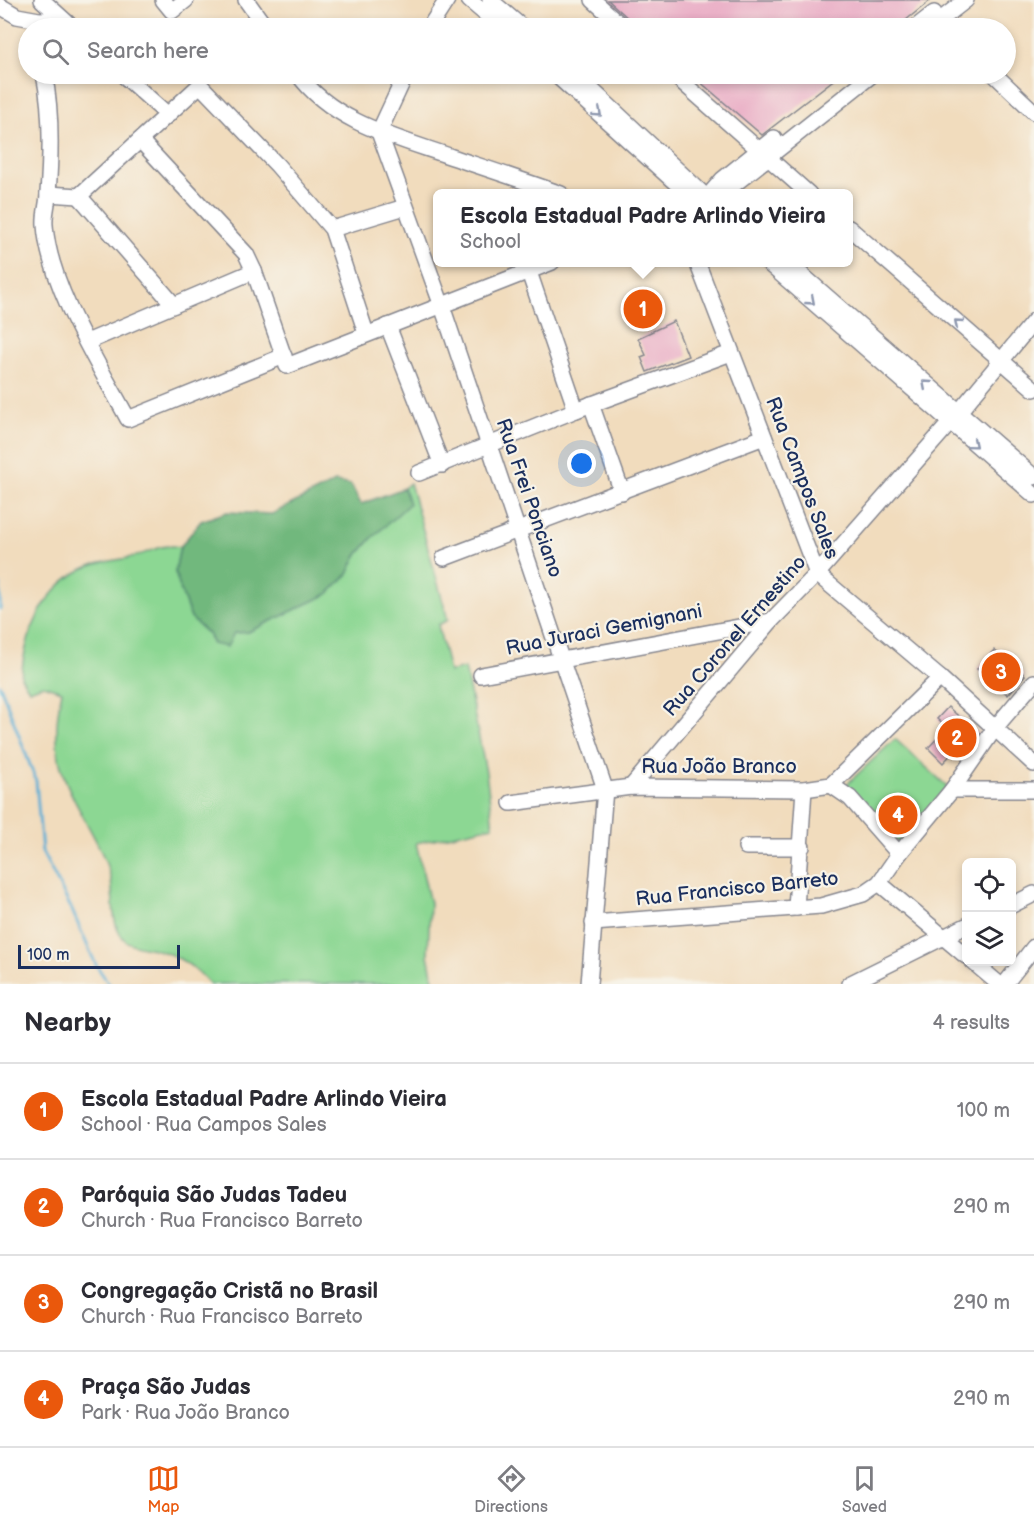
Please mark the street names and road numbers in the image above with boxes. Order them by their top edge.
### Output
street label: Rua Campos Sales [760,394,844,562]
street label: Rua Frei Ponciano [491,415,567,581]
street label: Rua Coronel Ernestino [658,550,812,722]
street label: Rua Juraci Gemignani [504,599,704,661]
street label: Rua João Branco [641,755,797,779]
street label: Rua Francisco Barreto [634,866,840,912]

